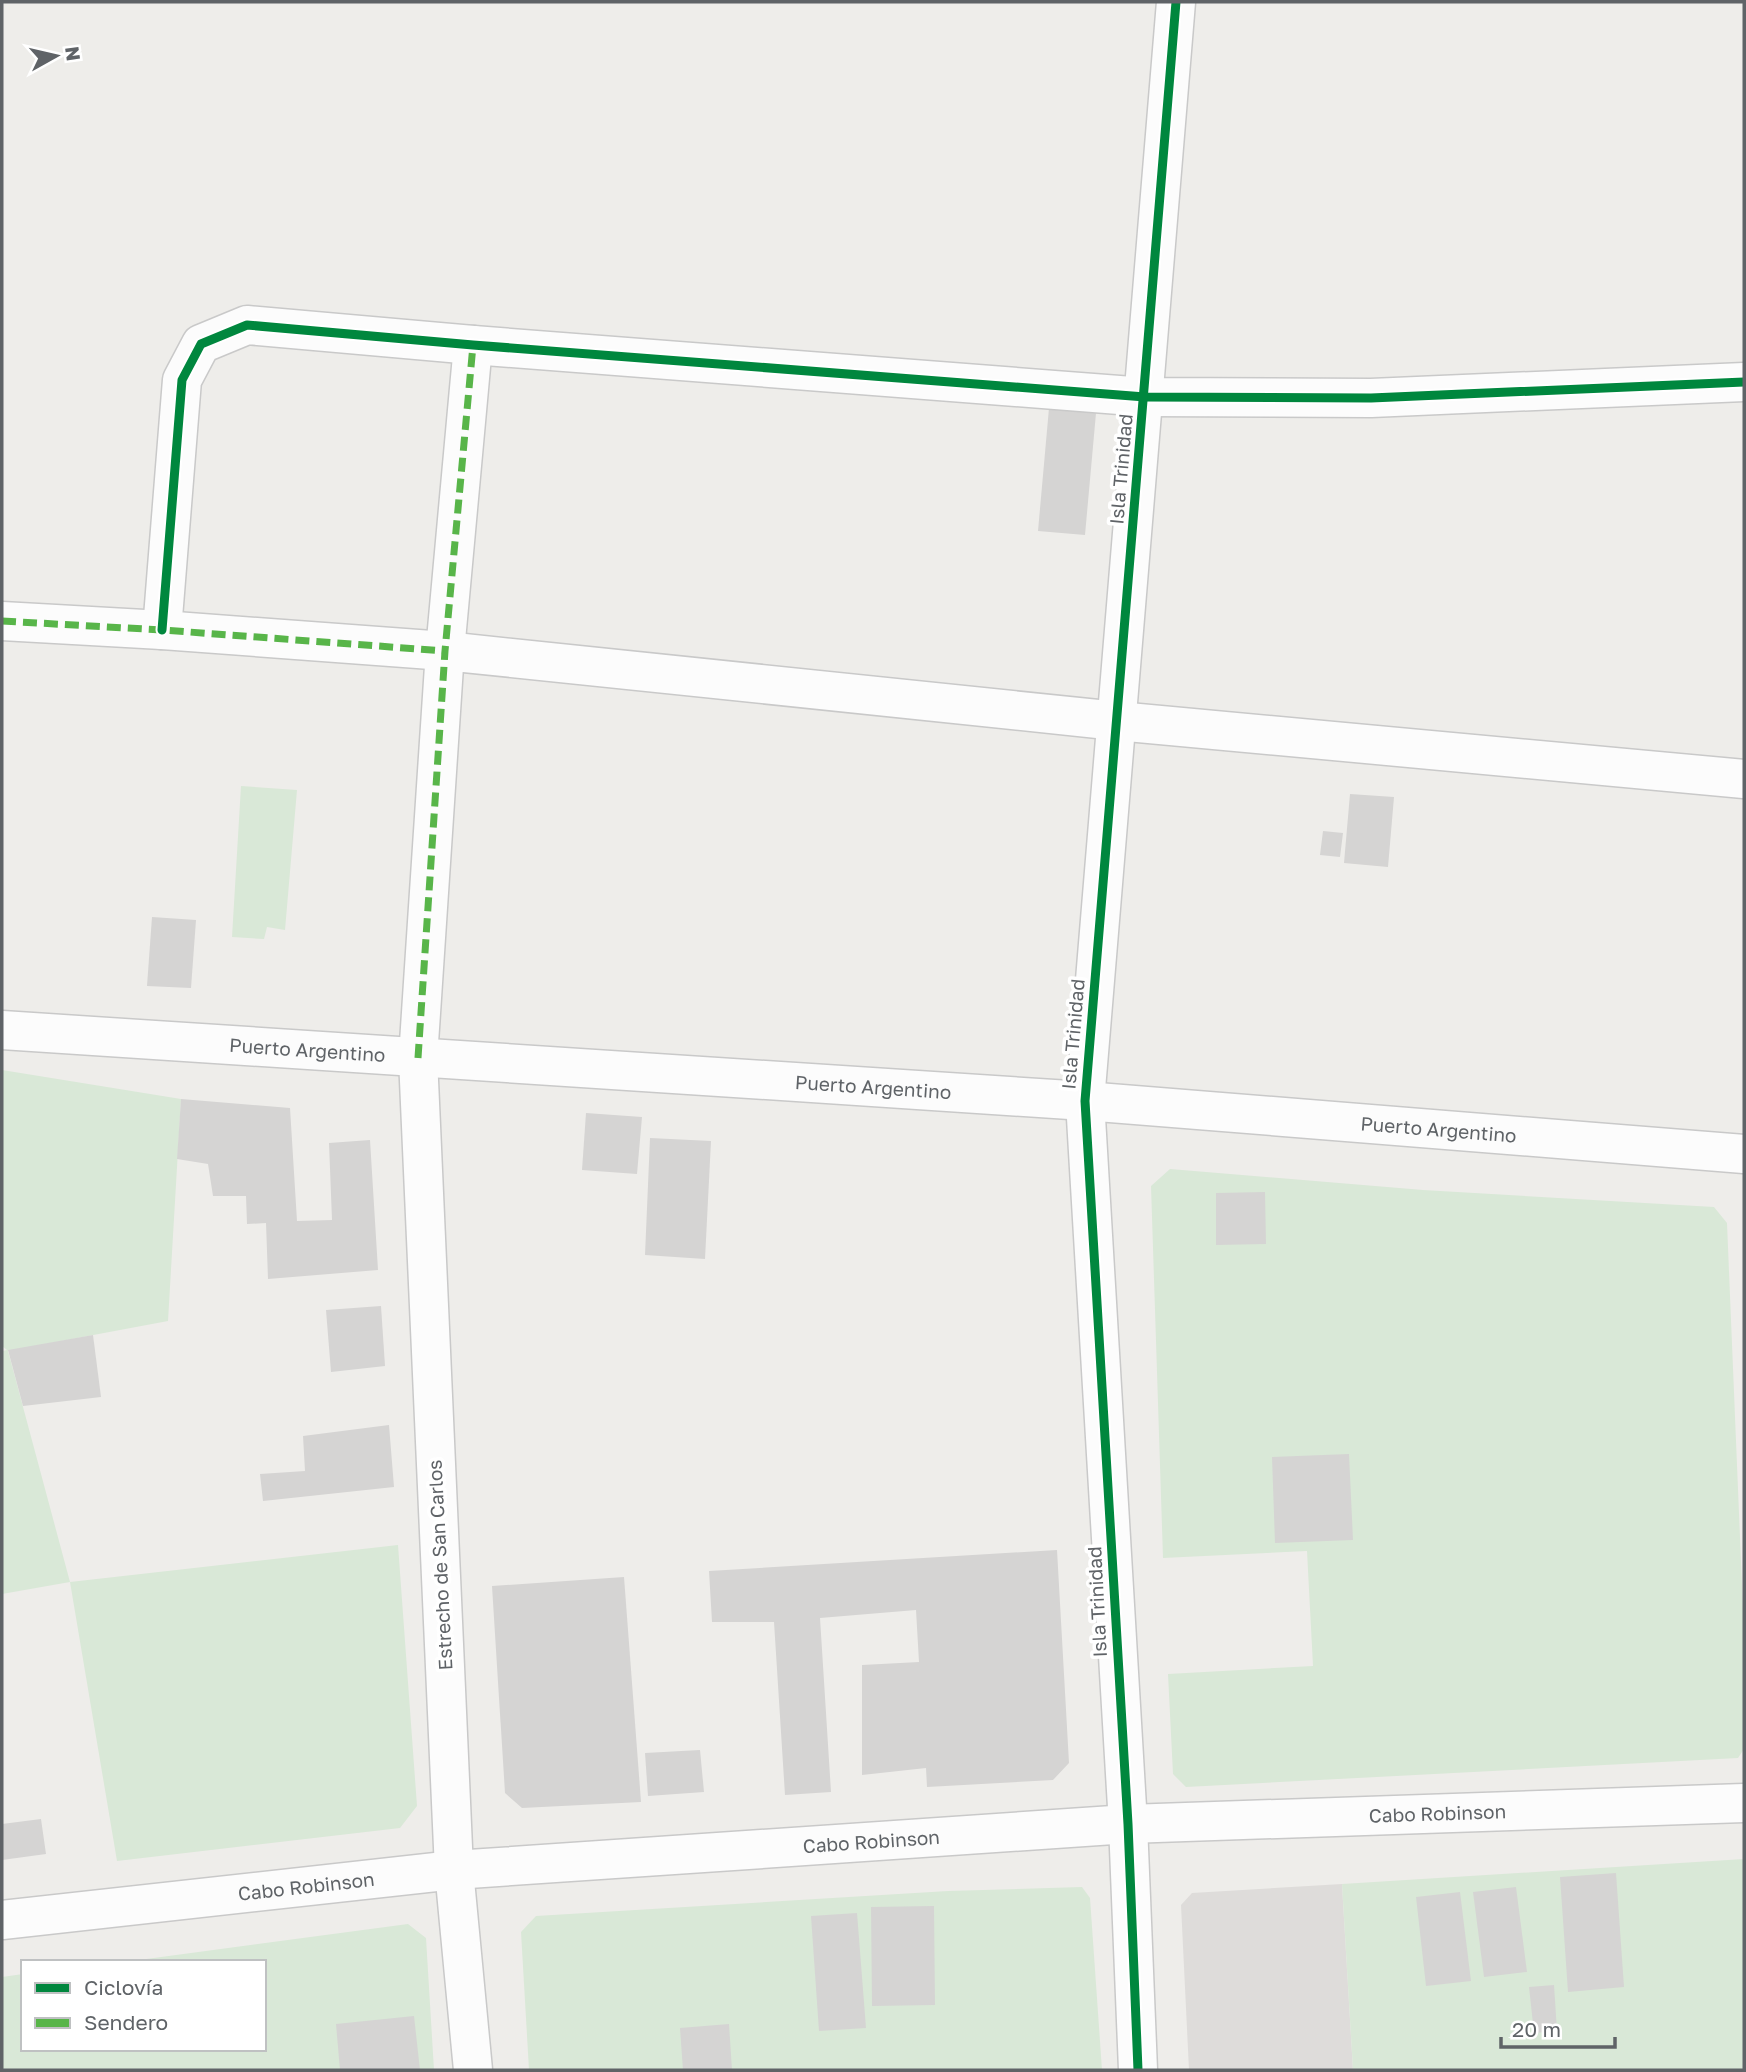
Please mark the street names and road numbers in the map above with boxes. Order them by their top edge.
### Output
street label: Isla Trinidad [1104,413,1137,525]
street label: Isla Trinidad [1056,978,1089,1090]
street label: Puerto Argentino [229,1033,386,1066]
street label: Puerto Argentino [794,1070,952,1103]
street label: Puerto Argentino [1360,1111,1518,1147]
street label: Estrecho de San Carlos [422,1459,457,1671]
street label: Isla Trinidad [1082,1546,1111,1658]
street label: Cabo Robinson [1368,1799,1506,1827]
street label: Cabo Robinson [802,1825,941,1857]
street label: Cabo Robinson [237,1867,376,1905]

